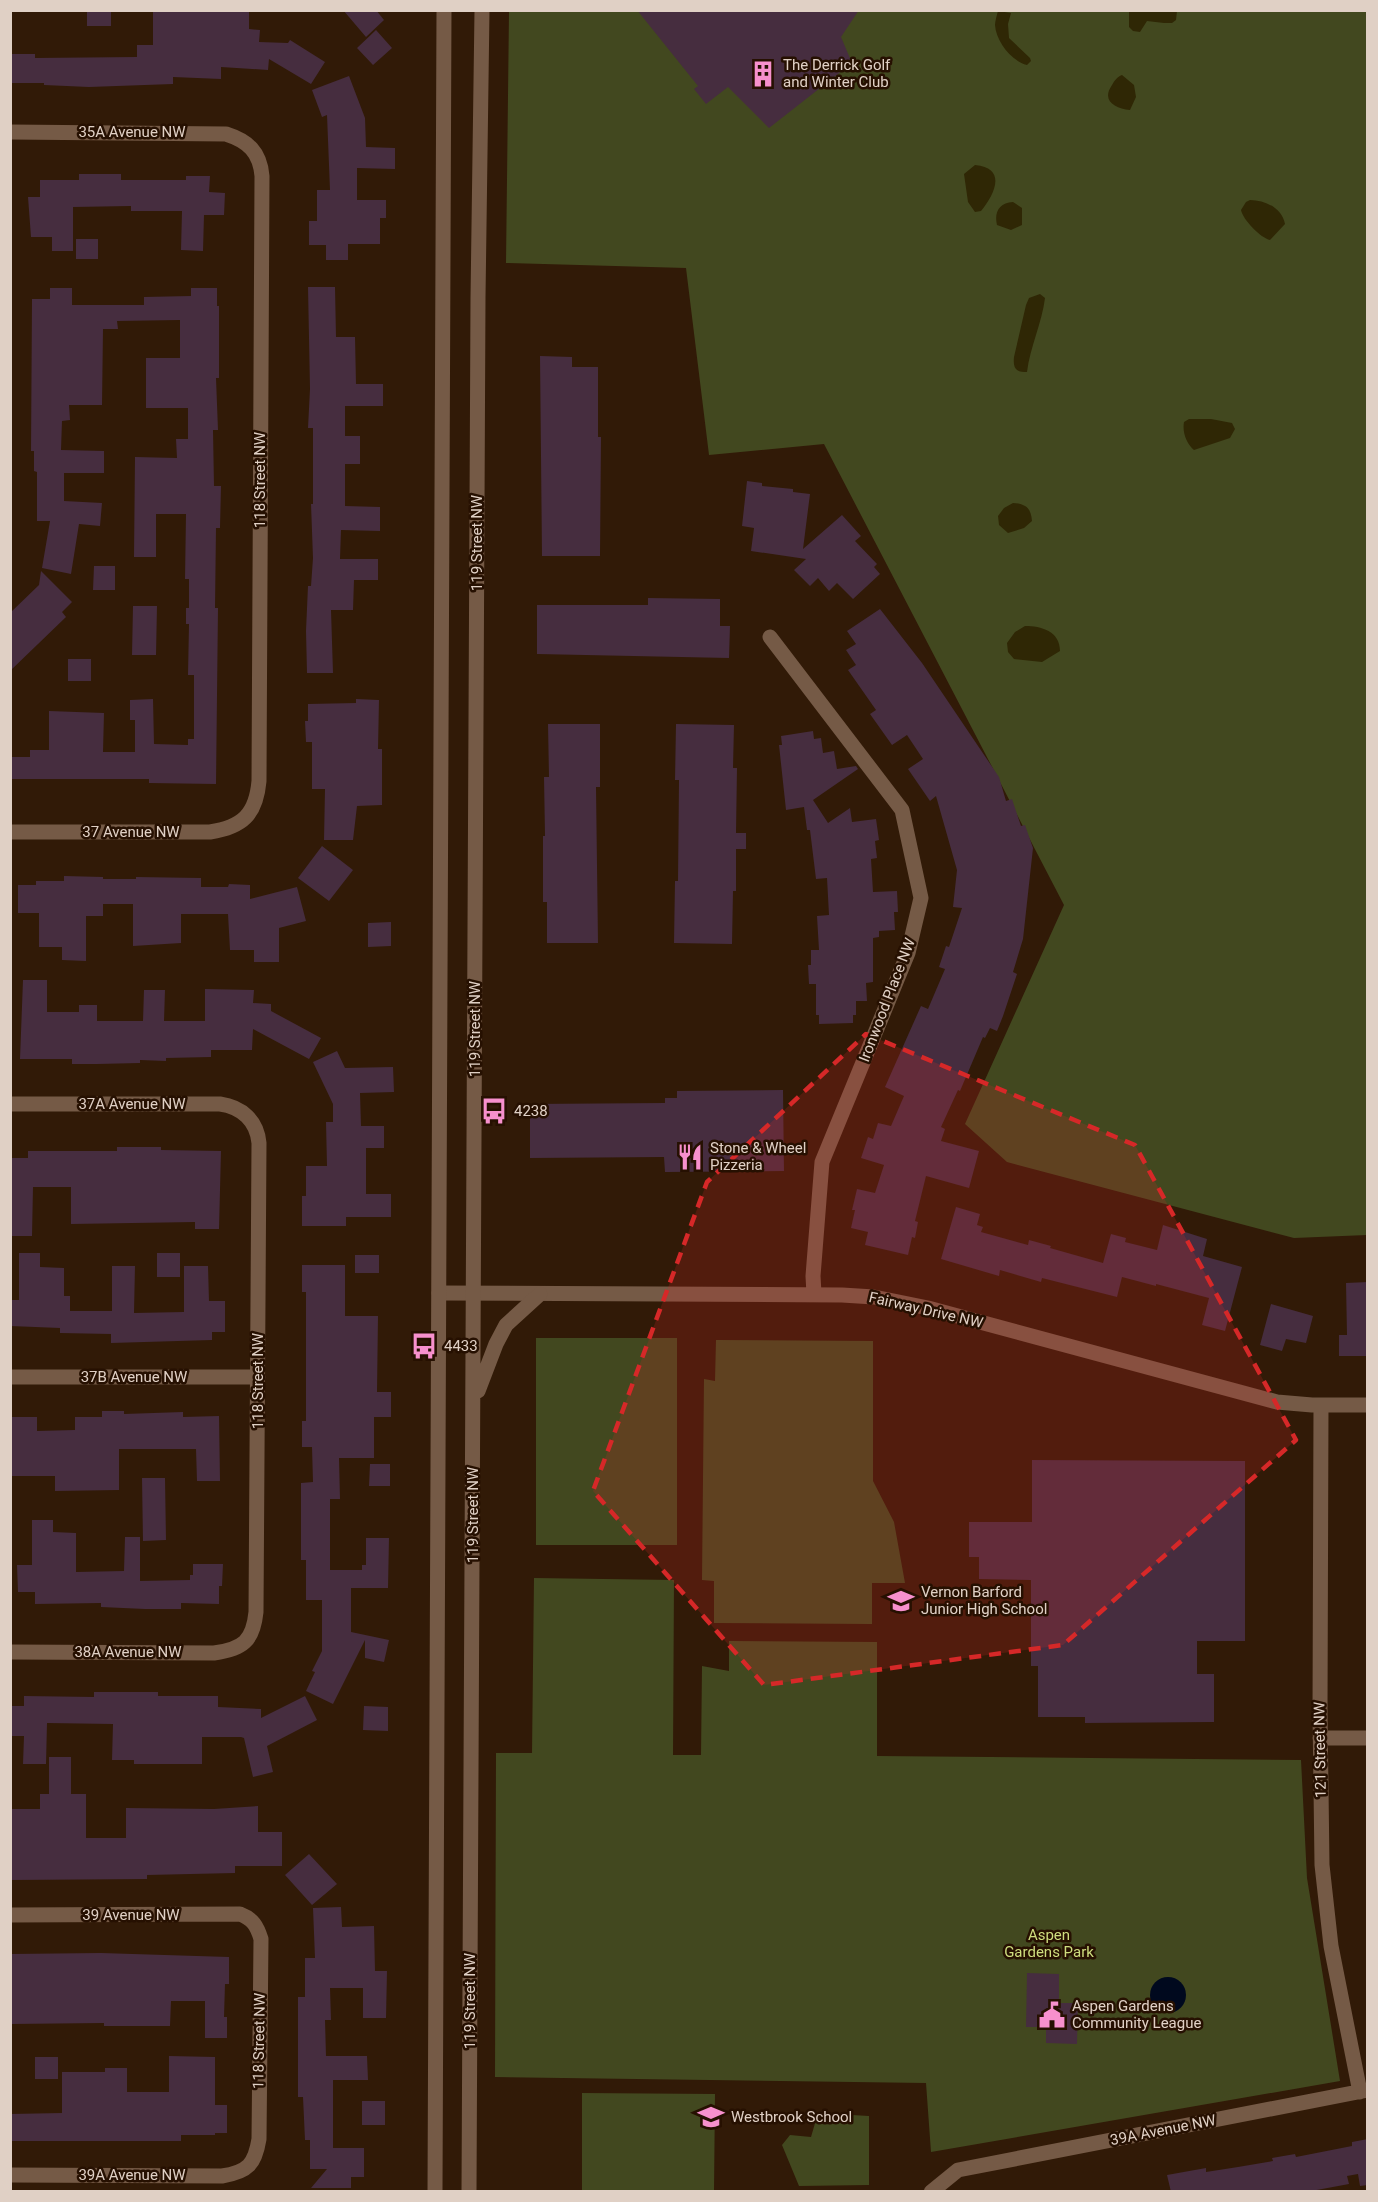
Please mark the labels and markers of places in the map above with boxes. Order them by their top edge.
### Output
place label: The Derrick Golf and Winter Club [783,56,891,91]
building icon: The Derrick Golf and Winter Club [748,59,778,89]
bus stop icon: 4238 [479,1096,509,1126]
place label: 4238 [514,1102,548,1120]
place label: Stone & Wheel Pizzeria [710,1139,806,1174]
restaurant icon: Stone & Wheel Pizzeria [675,1142,705,1172]
bus stop icon: 4433 [409,1331,439,1361]
place label: 4433 [444,1337,478,1355]
place label: Vernon Barford Junior High School [921,1583,1047,1618]
school or university icon: Vernon Barford Junior High School [886,1586,916,1616]
place label: Aspen Gardens Community League [1072,1997,1201,2032]
public building icon: Aspen Gardens Community League [1037,2000,1067,2030]
school or university icon: Westbrook School [696,2102,726,2132]
place label: Westbrook School [731,2108,852,2126]

